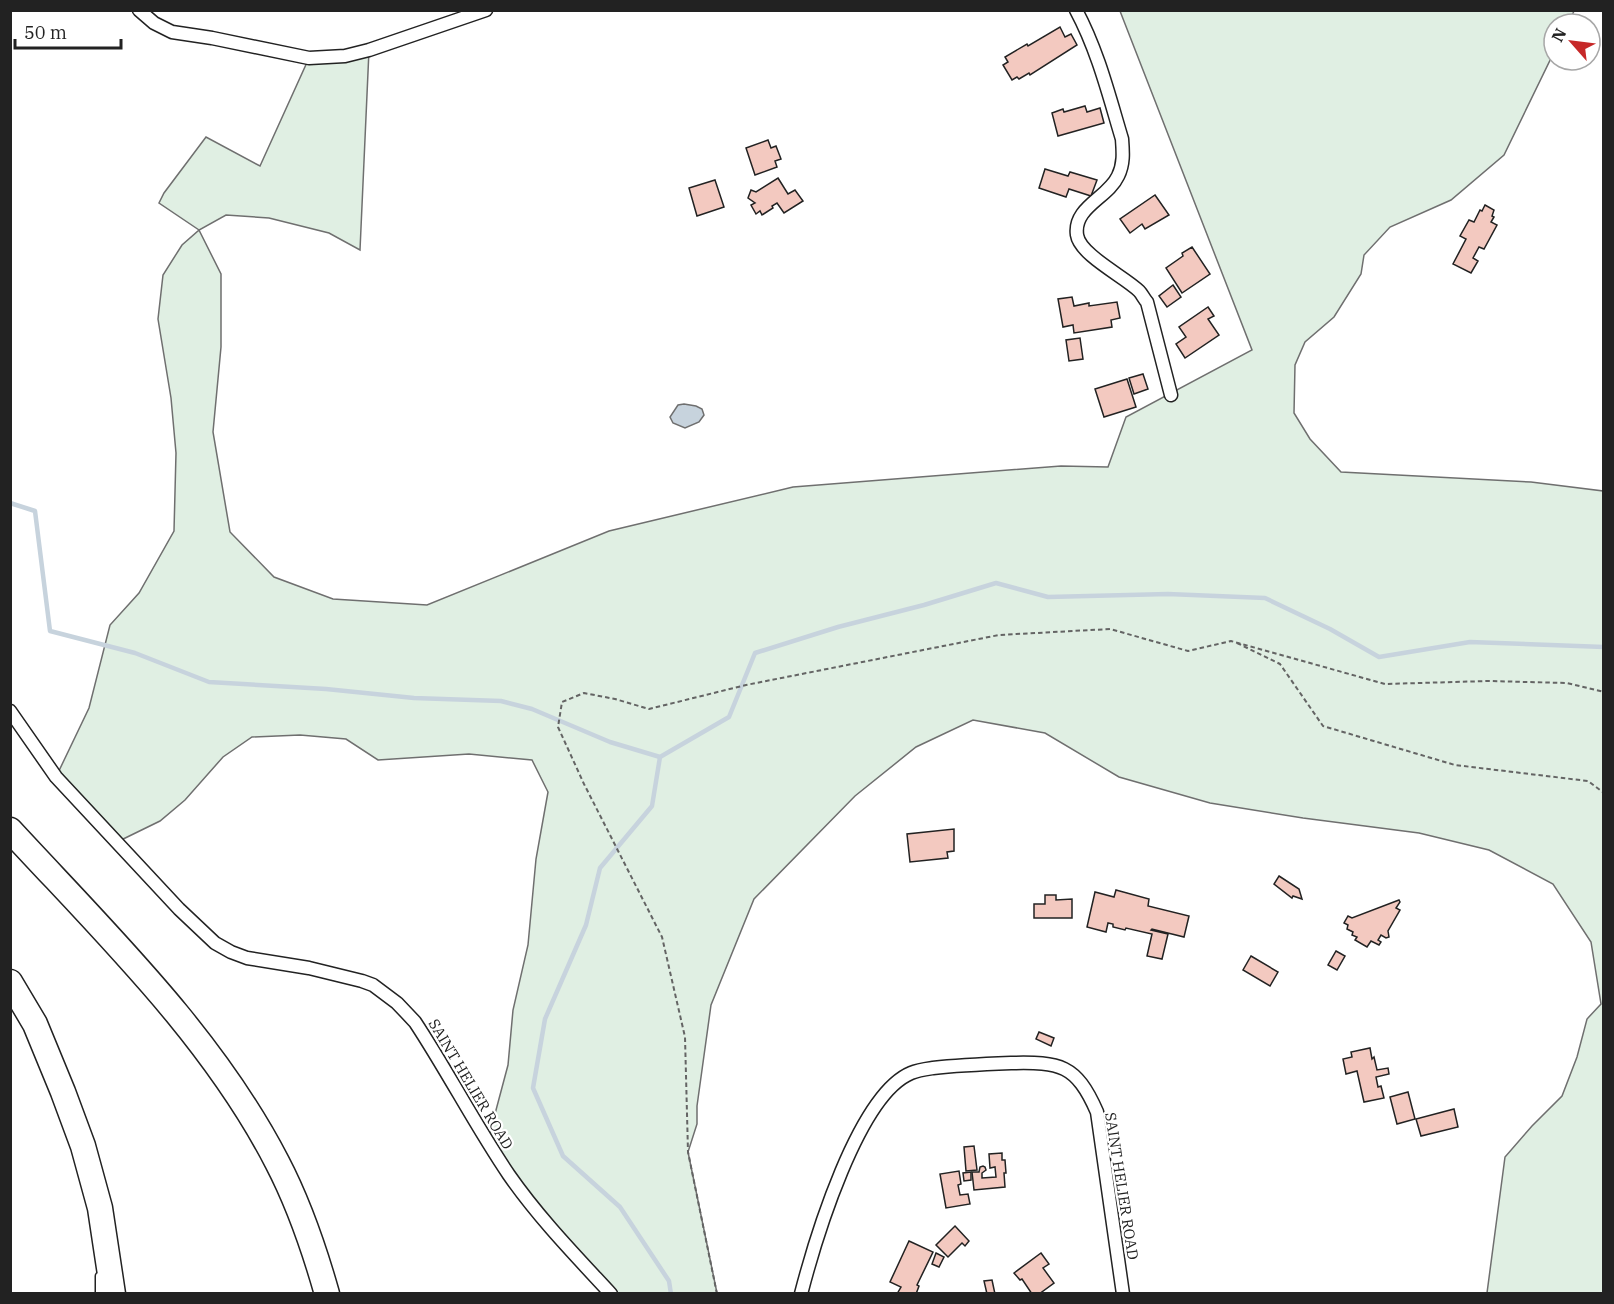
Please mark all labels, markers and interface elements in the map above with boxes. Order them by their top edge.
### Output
scale bar [15,12,122,50]
north arrow [1542,12,1602,72]
text: 50 m [24,21,67,44]
text: N [1547,25,1571,45]
street label: SAINT HELIER ROAD [424,1015,518,1153]
street label: SAINT HELIER ROAD [1101,1111,1143,1261]

